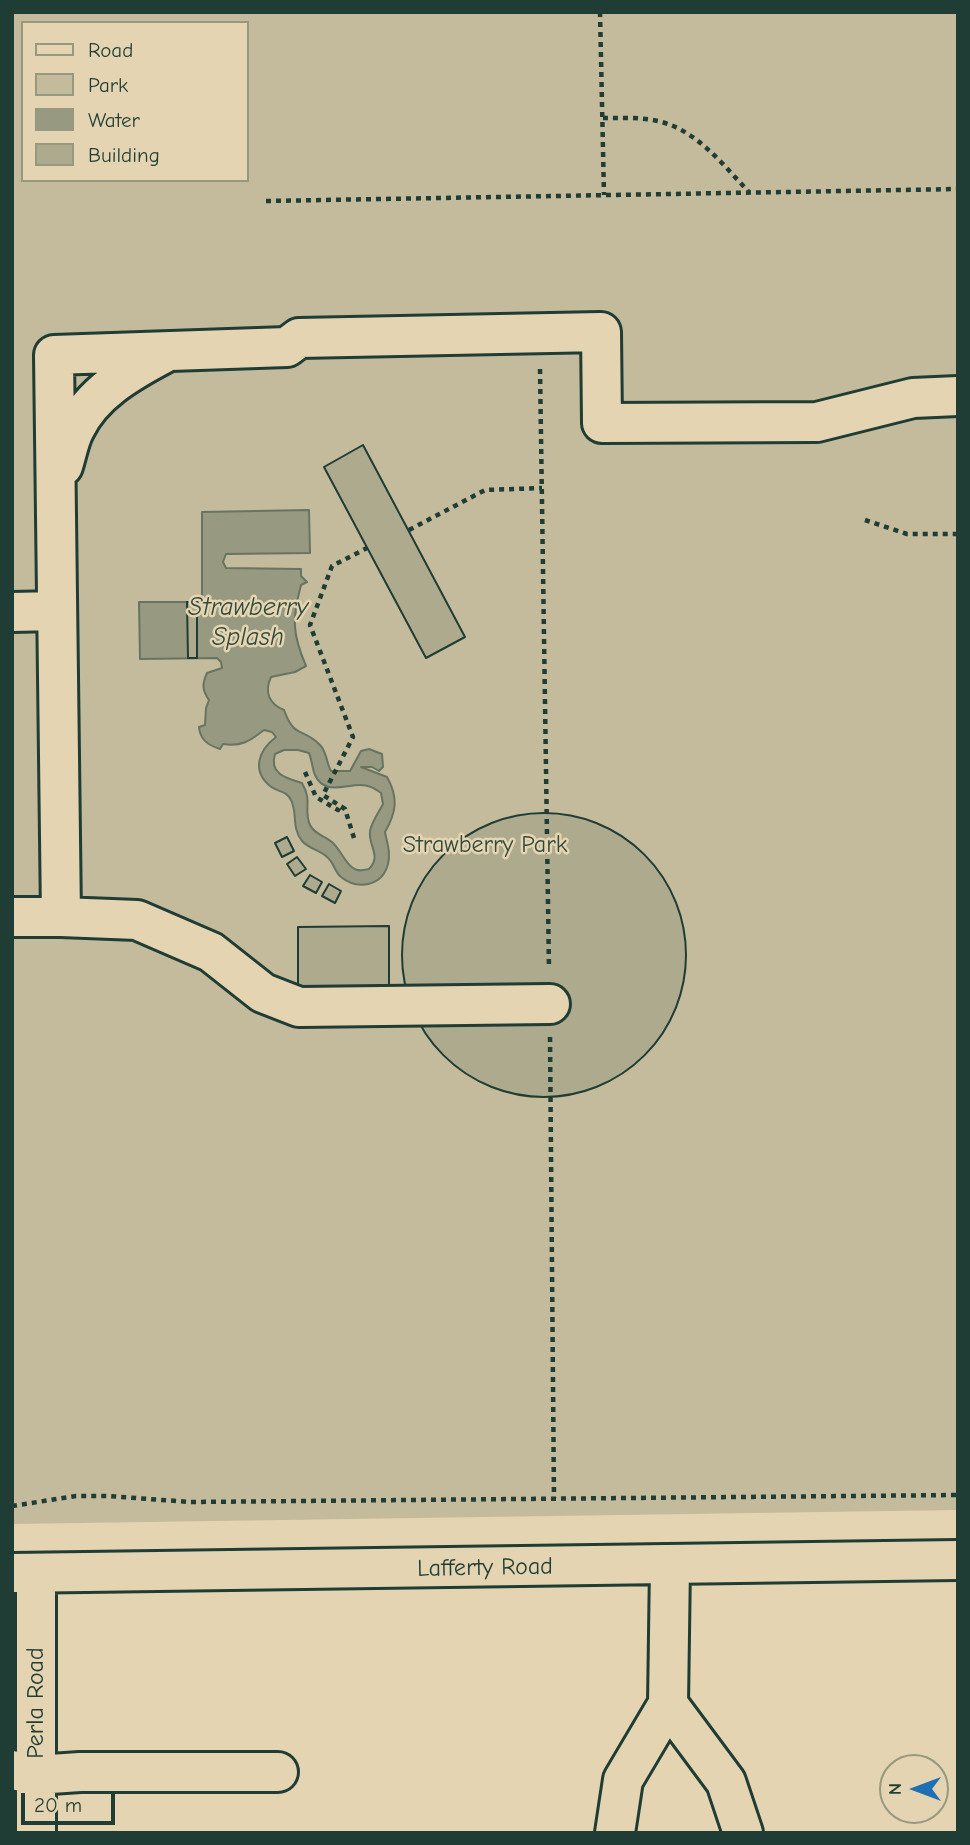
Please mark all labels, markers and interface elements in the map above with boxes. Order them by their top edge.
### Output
legend [21,21,248,182]
text: Road [88,38,133,62]
text: Park [88,73,128,97]
text: Water [88,108,140,132]
text: Building [88,143,160,167]
water label: Strawberry Splash [188,592,308,654]
park label: Strawberry Park [403,831,567,859]
street label: Lafferty Road [417,1552,553,1584]
street label: Perla Road [22,1647,50,1759]
north arrow [879,1754,949,1824]
scale bar [24,1778,119,1822]
text: N [884,1783,906,1795]
text: 20 m [34,1793,82,1817]

